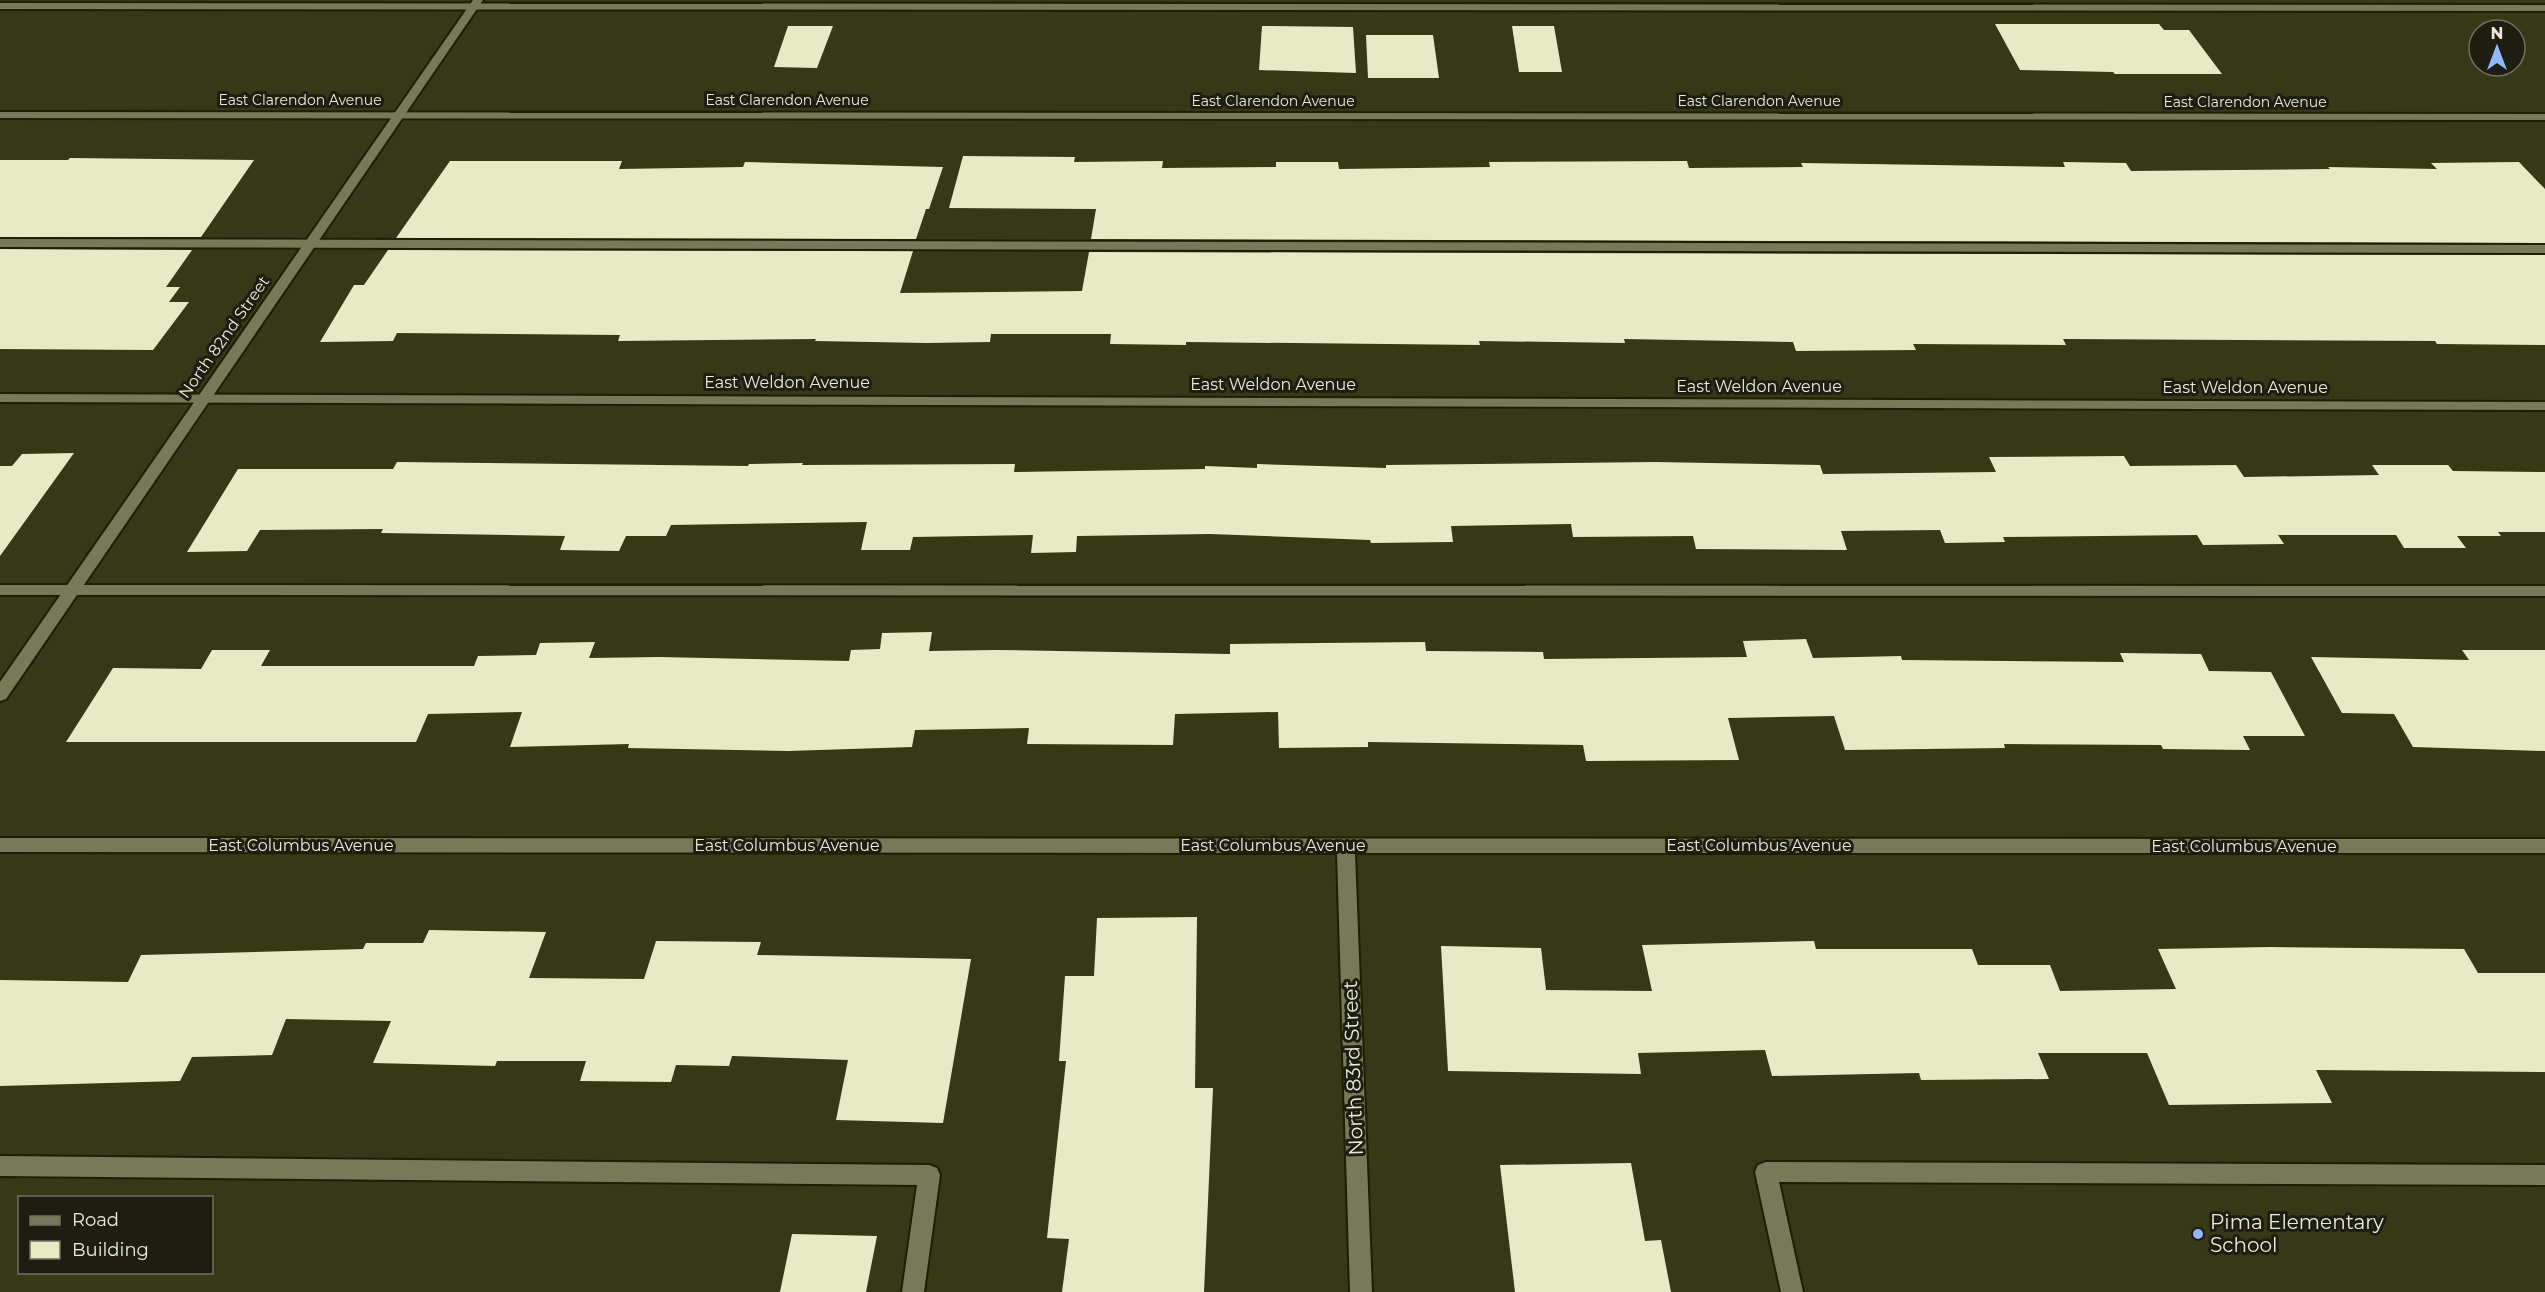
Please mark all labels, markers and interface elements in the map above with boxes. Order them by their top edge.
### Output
north arrow [2467,18,2527,78]
text: N [2491,24,2503,43]
street label: East Clarendon Avenue [218,91,382,109]
street label: East Clarendon Avenue [705,91,869,109]
street label: East Clarendon Avenue [1191,92,1355,110]
street label: East Clarendon Avenue [1677,92,1841,110]
street label: East Clarendon Avenue [2163,93,2327,111]
street label: North 82nd Street [175,272,274,402]
street label: East Weldon Avenue [704,373,870,392]
street label: East Weldon Avenue [1190,375,1356,394]
street label: East Weldon Avenue [1676,377,1842,396]
street label: East Weldon Avenue [2162,378,2328,397]
street label: East Columbus Avenue [208,836,394,855]
street label: East Columbus Avenue [694,836,880,855]
street label: East Columbus Avenue [1180,836,1366,855]
street label: East Columbus Avenue [1666,836,1852,855]
street label: East Columbus Avenue [2151,837,2337,856]
street label: North 83rd Street [1338,980,1368,1156]
legend [18,1196,213,1274]
text: Road [72,1209,119,1231]
place label: Pima Elementary School [2210,1210,2384,1257]
marker: Pima Elementary School [2191,1227,2205,1241]
text: Building [72,1239,149,1261]

